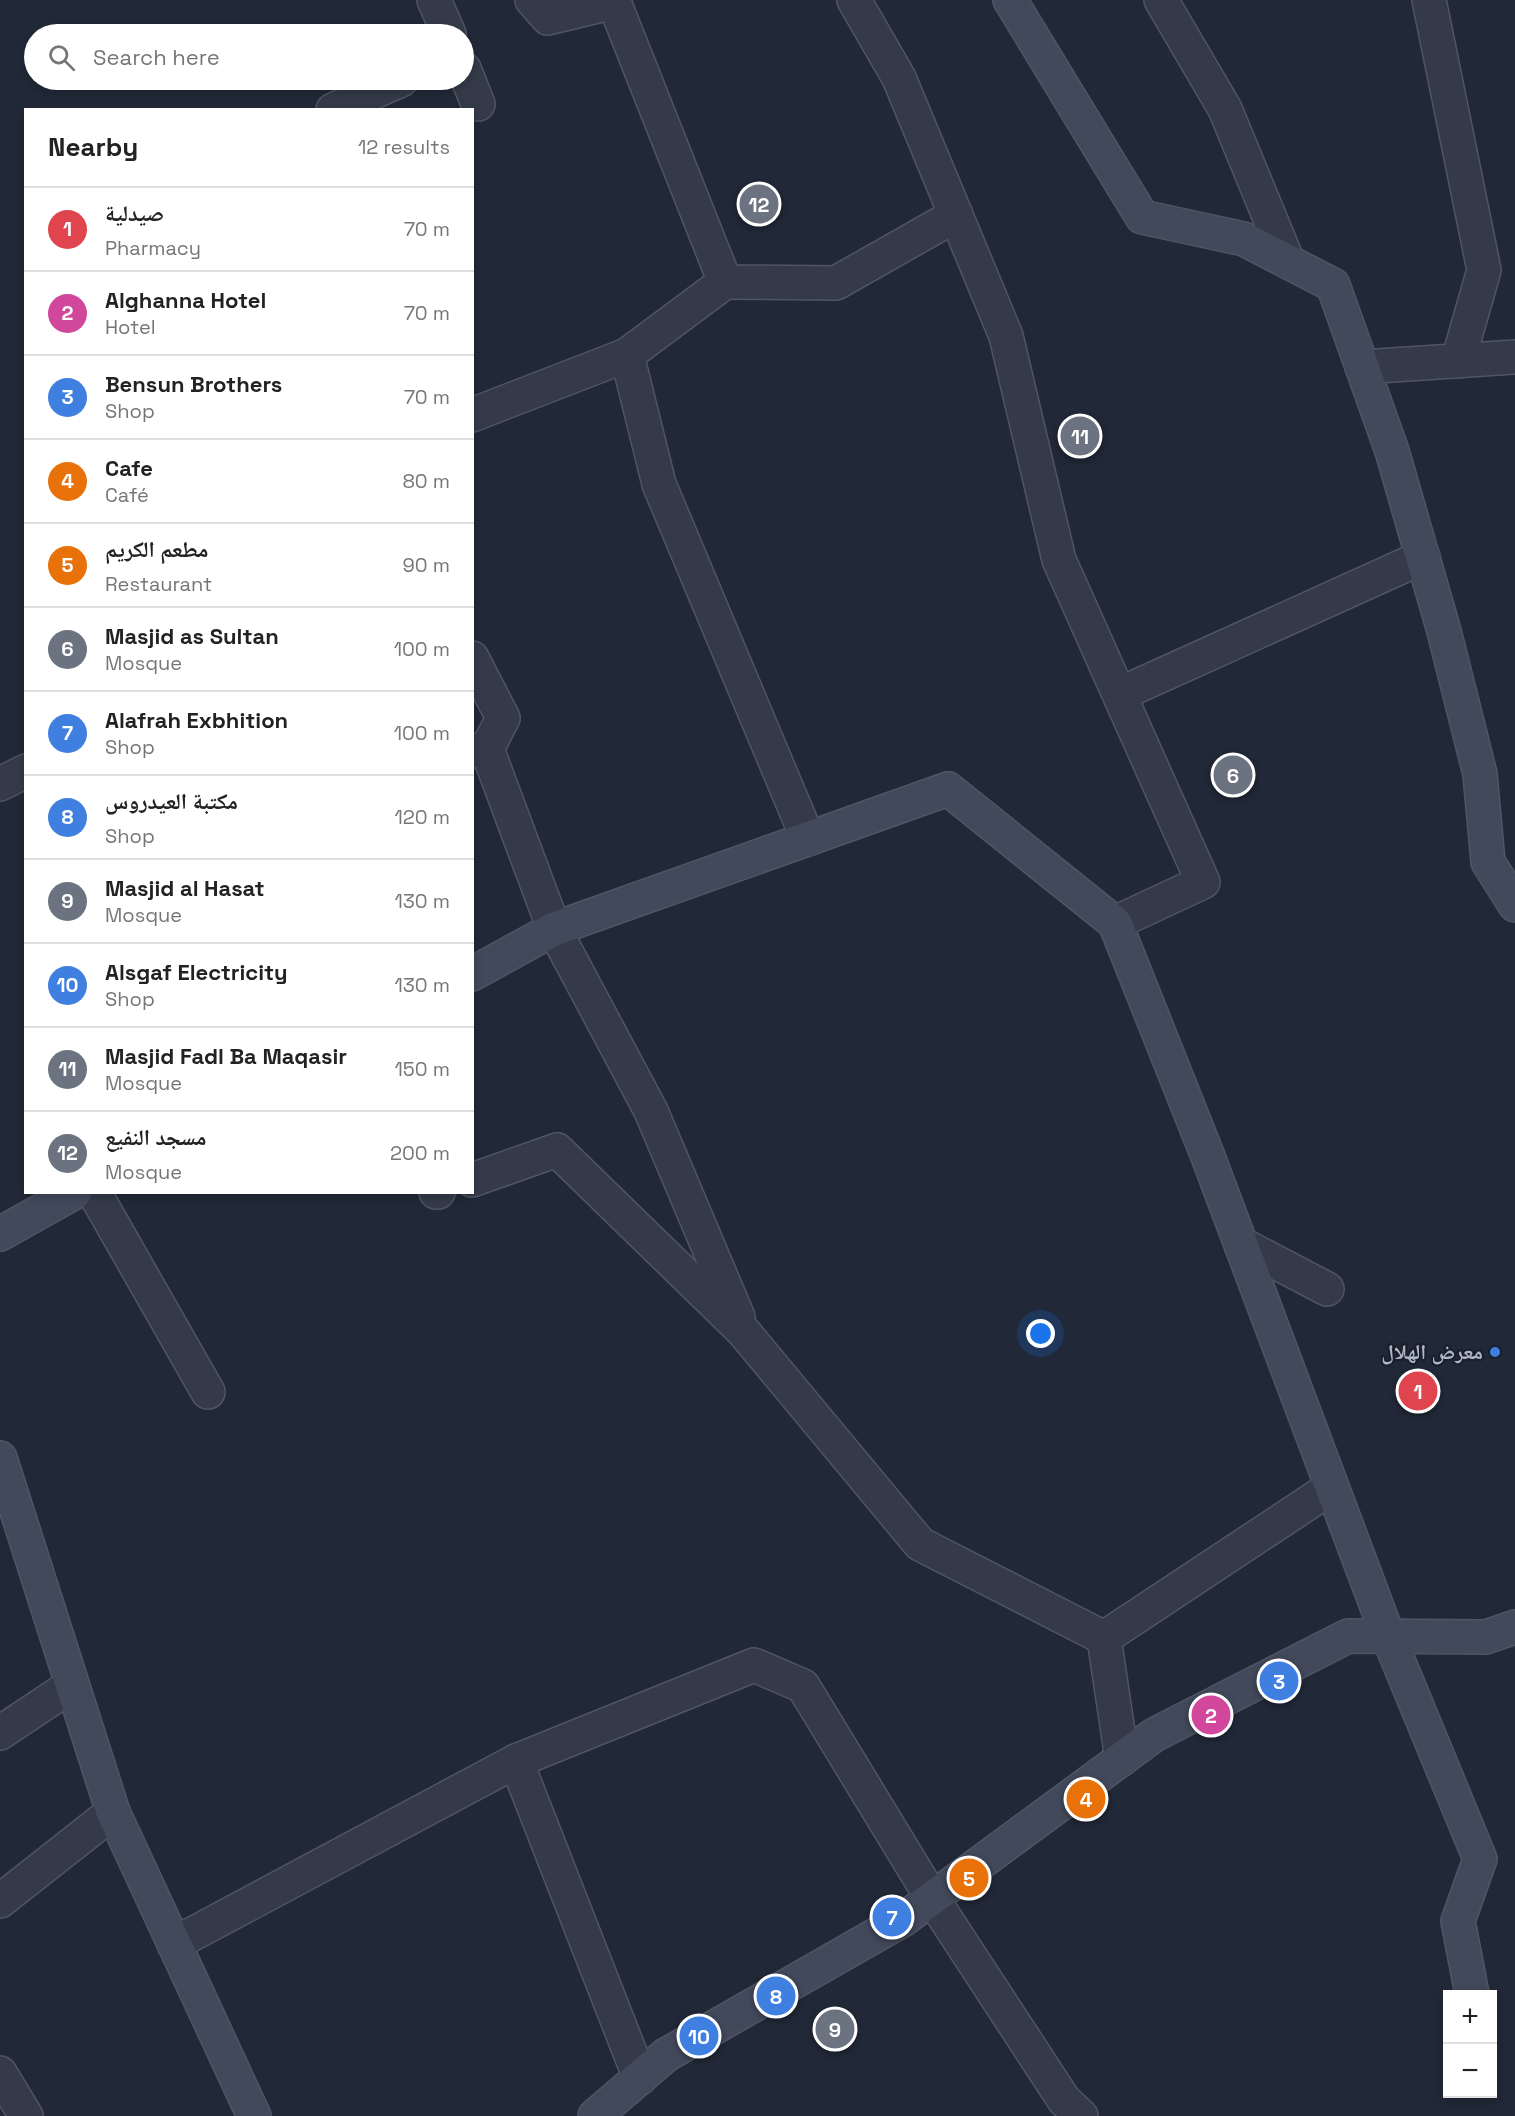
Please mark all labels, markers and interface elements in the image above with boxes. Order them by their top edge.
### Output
search box [24,24,474,90]
icon: search [45,41,78,74]
text: Search here [93,43,220,71]
text: Nearby [48,130,138,164]
text: 12 results [358,134,450,160]
pin: 12 [740,182,778,226]
text: صيدلية [105,199,164,227]
text: 1 [63,216,72,242]
text: 70 m [404,216,450,242]
text: Pharmacy [105,235,201,261]
text: Alghanna Hotel [105,286,266,314]
text: 2 [62,300,73,326]
text: 70 m [404,300,450,326]
text: Hotel [105,314,156,340]
text: Bensun Brothers [105,370,282,398]
text: 3 [61,384,74,410]
text: 70 m [404,384,450,410]
text: Shop [105,398,155,424]
pin: 11 [1060,414,1100,458]
text: Cafe [105,454,153,482]
text: 4 [61,468,74,494]
text: 80 m [402,468,450,494]
text: Café [105,482,149,508]
text: مطعم الكريم [105,535,208,563]
text: 5 [62,552,74,578]
text: 90 m [403,552,450,578]
text: Restaurant [105,571,212,597]
text: Masjid as Sultan [105,622,279,650]
text: 6 [61,636,74,662]
text: 100 m [394,636,450,662]
text: Mosque [105,650,182,676]
text: Alafrah Exbhition [105,706,288,734]
text: 7 [62,720,73,746]
text: 100 m [394,720,450,746]
text: Shop [105,734,155,760]
pin: 6 [1214,752,1252,798]
text: مكتبة العيدروس [105,787,238,815]
text: 8 [62,804,74,830]
text: 120 m [394,804,450,830]
text: Shop [105,823,155,849]
text: Masjid al Hasat [105,874,265,902]
text: 9 [61,888,74,914]
text: 130 m [394,888,450,914]
text: Mosque [105,902,182,928]
text: Alsgaf Electricity [105,958,288,986]
text: 10 [57,972,79,998]
text: 130 m [394,972,450,998]
text: Shop [105,986,155,1012]
text: Masjid Fadl Ba Maqasir [105,1042,347,1070]
text: 11 [58,1056,77,1082]
text: 150 m [395,1056,450,1082]
text: Mosque [105,1070,182,1096]
text: مسجد النفيع [105,1123,206,1151]
text: 12 [57,1140,78,1166]
text: 200 m [390,1140,450,1166]
text: Mosque [105,1159,182,1185]
your location [1026,1319,1055,1348]
place label: معرض الهلال [1381,1338,1483,1365]
marker: معرض الهلال [1488,1345,1502,1359]
pin: 1 [1398,1368,1438,1414]
pin: 3 [1260,1658,1298,1704]
pin: 2 [1192,1692,1230,1738]
pin: 4 [1066,1776,1106,1822]
pin: 5 [950,1856,988,1900]
pin: 7 [872,1894,912,1940]
pin: 8 [756,1974,796,2018]
map controls [1443,1990,1497,2098]
button: + [1443,1990,1497,2044]
pin: 9 [816,2006,854,2052]
pin: 10 [680,2014,718,2058]
button: − [1443,2044,1497,2098]

